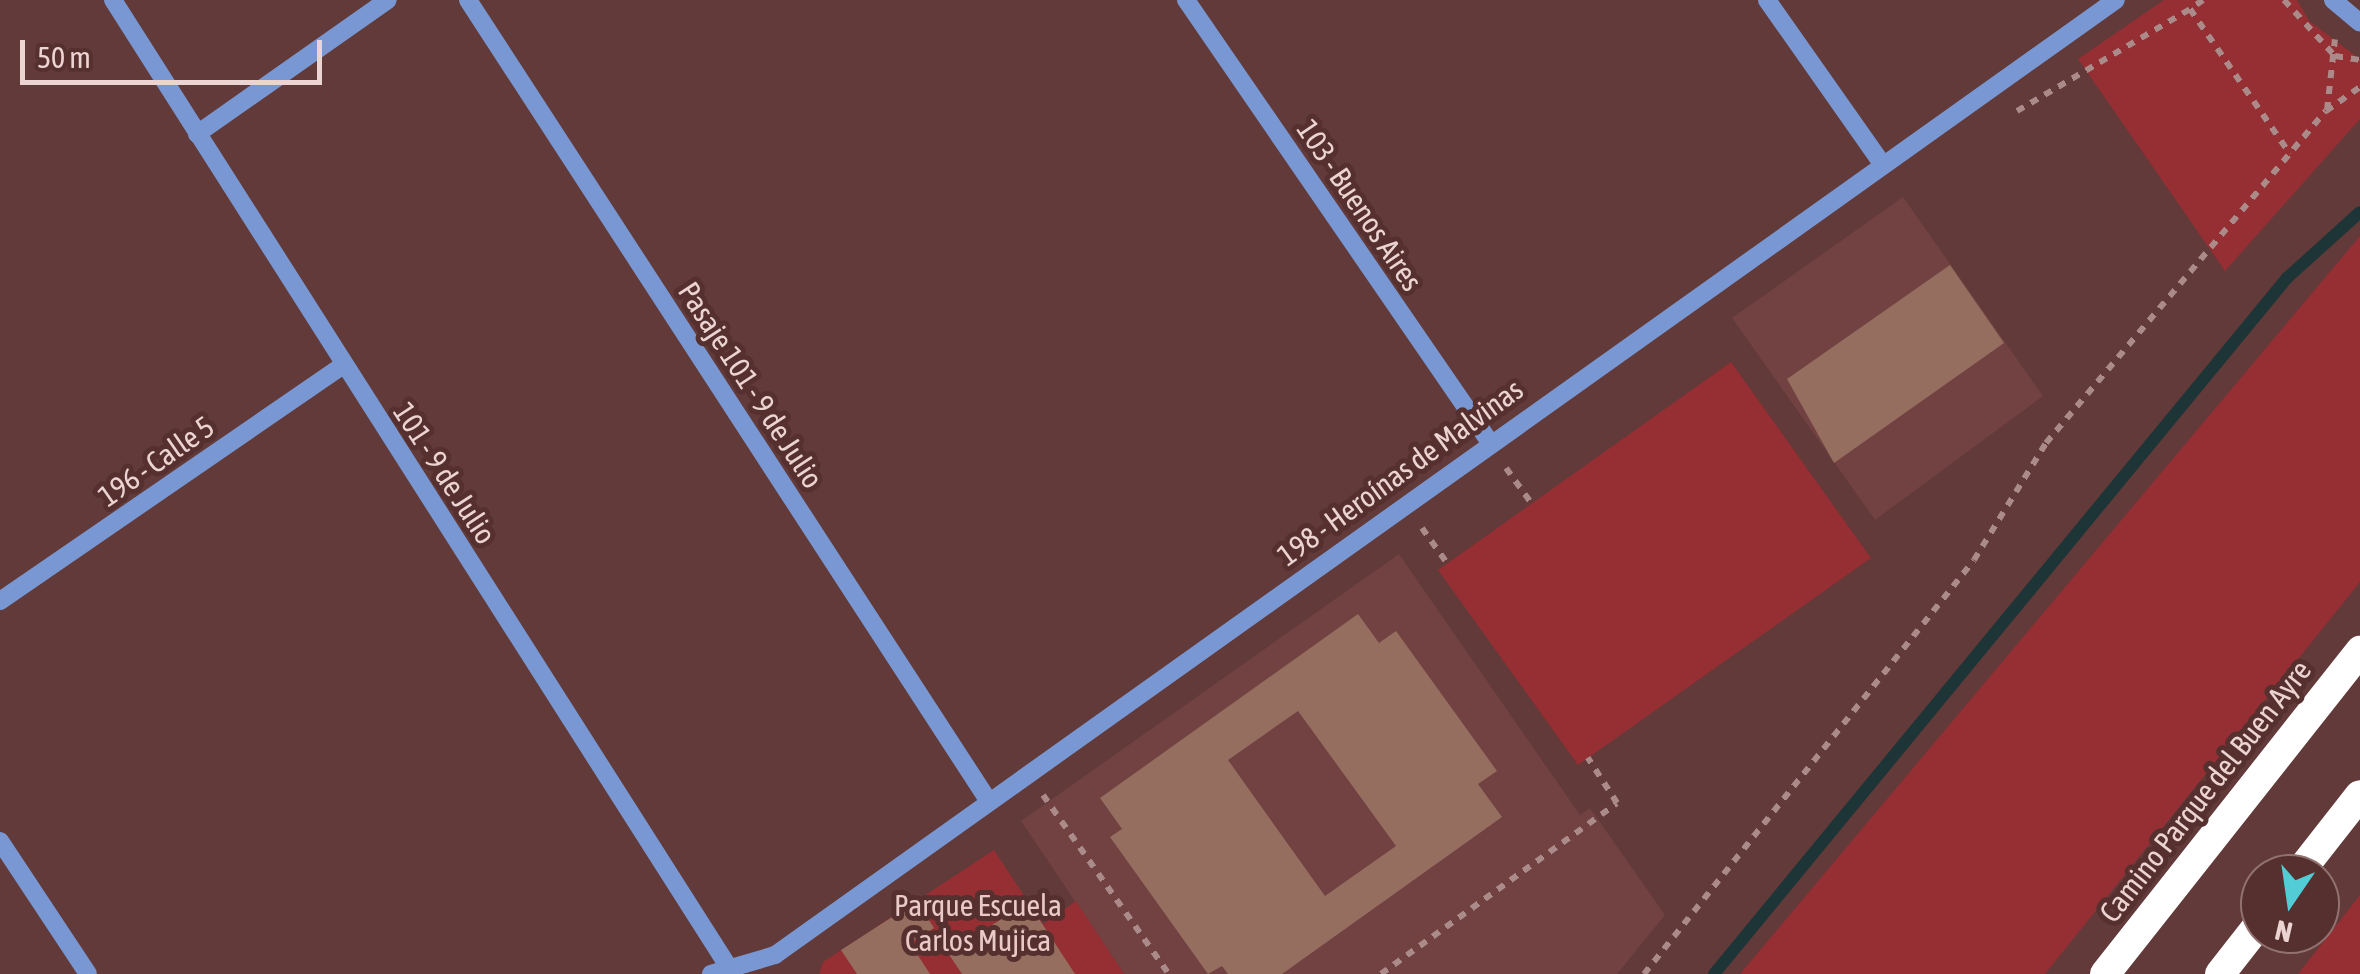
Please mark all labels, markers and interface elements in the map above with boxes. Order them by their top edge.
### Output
scale bar [25,20,328,82]
text: 50 m [37,40,91,74]
street label: 103 - Buenos Aires [1290,113,1430,297]
street label: Pasaje 101 - 9 de Julio [671,275,831,495]
street label: 198 - Heroínas de Malvinas [1270,371,1530,573]
street label: 101 - 9 de Julio [386,396,504,550]
street label: 196 - Calle 5 [91,408,221,514]
street label: Camino Parque del Buen Ayre [2092,653,2318,929]
north arrow [2240,854,2340,954]
park label: Parque Escuela Carlos Mujica [894,887,1062,958]
text: N [2272,914,2295,949]

